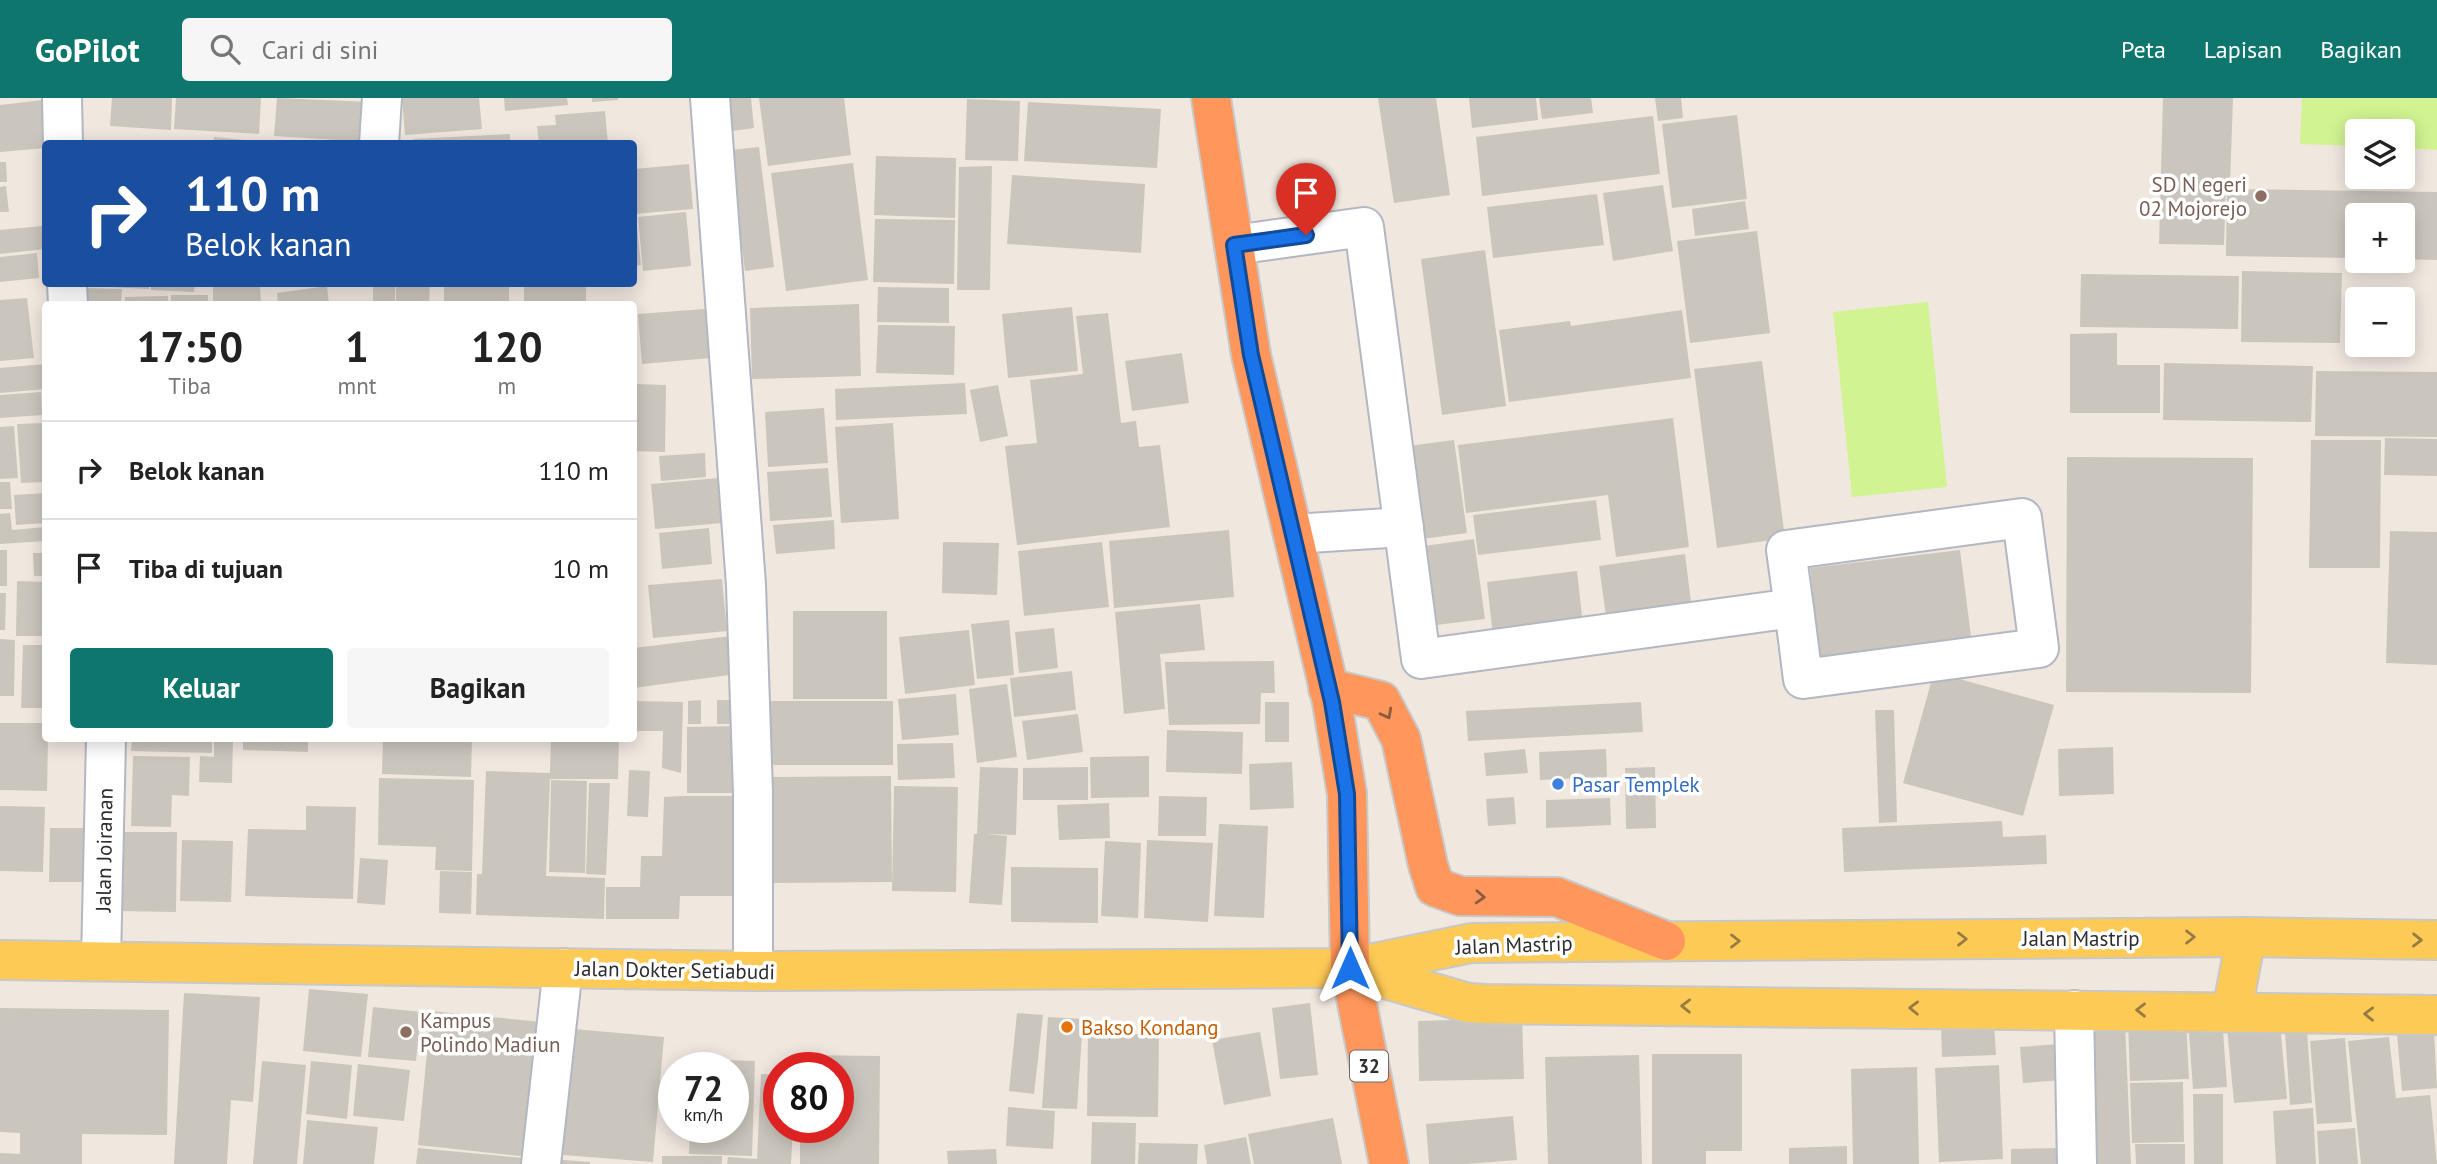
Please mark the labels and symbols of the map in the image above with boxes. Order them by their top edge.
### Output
pin [1276,163,1336,235]
place label: SD N egeri 02 Mojorejo [2139,171,2247,222]
marker: SD N egeri 02 Mojorejo [2253,188,2269,204]
one-way arrow [1379,706,1393,719]
place label: Pasar Templek [1572,771,1700,798]
marker: Pasar Templek [1550,776,1566,792]
street label: Jalan Joiranan [89,788,119,913]
one-way arrow [1475,890,1486,905]
street label: Jalan Mastrip [2021,925,2140,952]
street label: Jalan Mastrip [1454,929,1573,961]
one-way arrow [2185,930,2196,945]
position arrow [1313,931,1387,1005]
one-way arrow [1958,931,1968,947]
one-way arrow [2412,932,2423,947]
one-way arrow [1730,933,1741,949]
street label: Jalan Dokter Setiabudi [574,955,775,985]
one-way arrow [1681,998,1691,1014]
one-way arrow [1908,1000,1919,1016]
one-way arrow [2136,1002,2146,1018]
one-way arrow [2363,1006,2374,1021]
place label: Kampus Polindo Madiun [420,1007,560,1058]
place label: Bakso Kondang [1081,1014,1218,1041]
marker: Bakso Kondang [1059,1019,1075,1035]
marker: Kampus Polindo Madiun [398,1024,414,1040]
road number: 32 [1350,1050,1388,1082]
speed limit sign: 80 [763,1052,854,1143]

